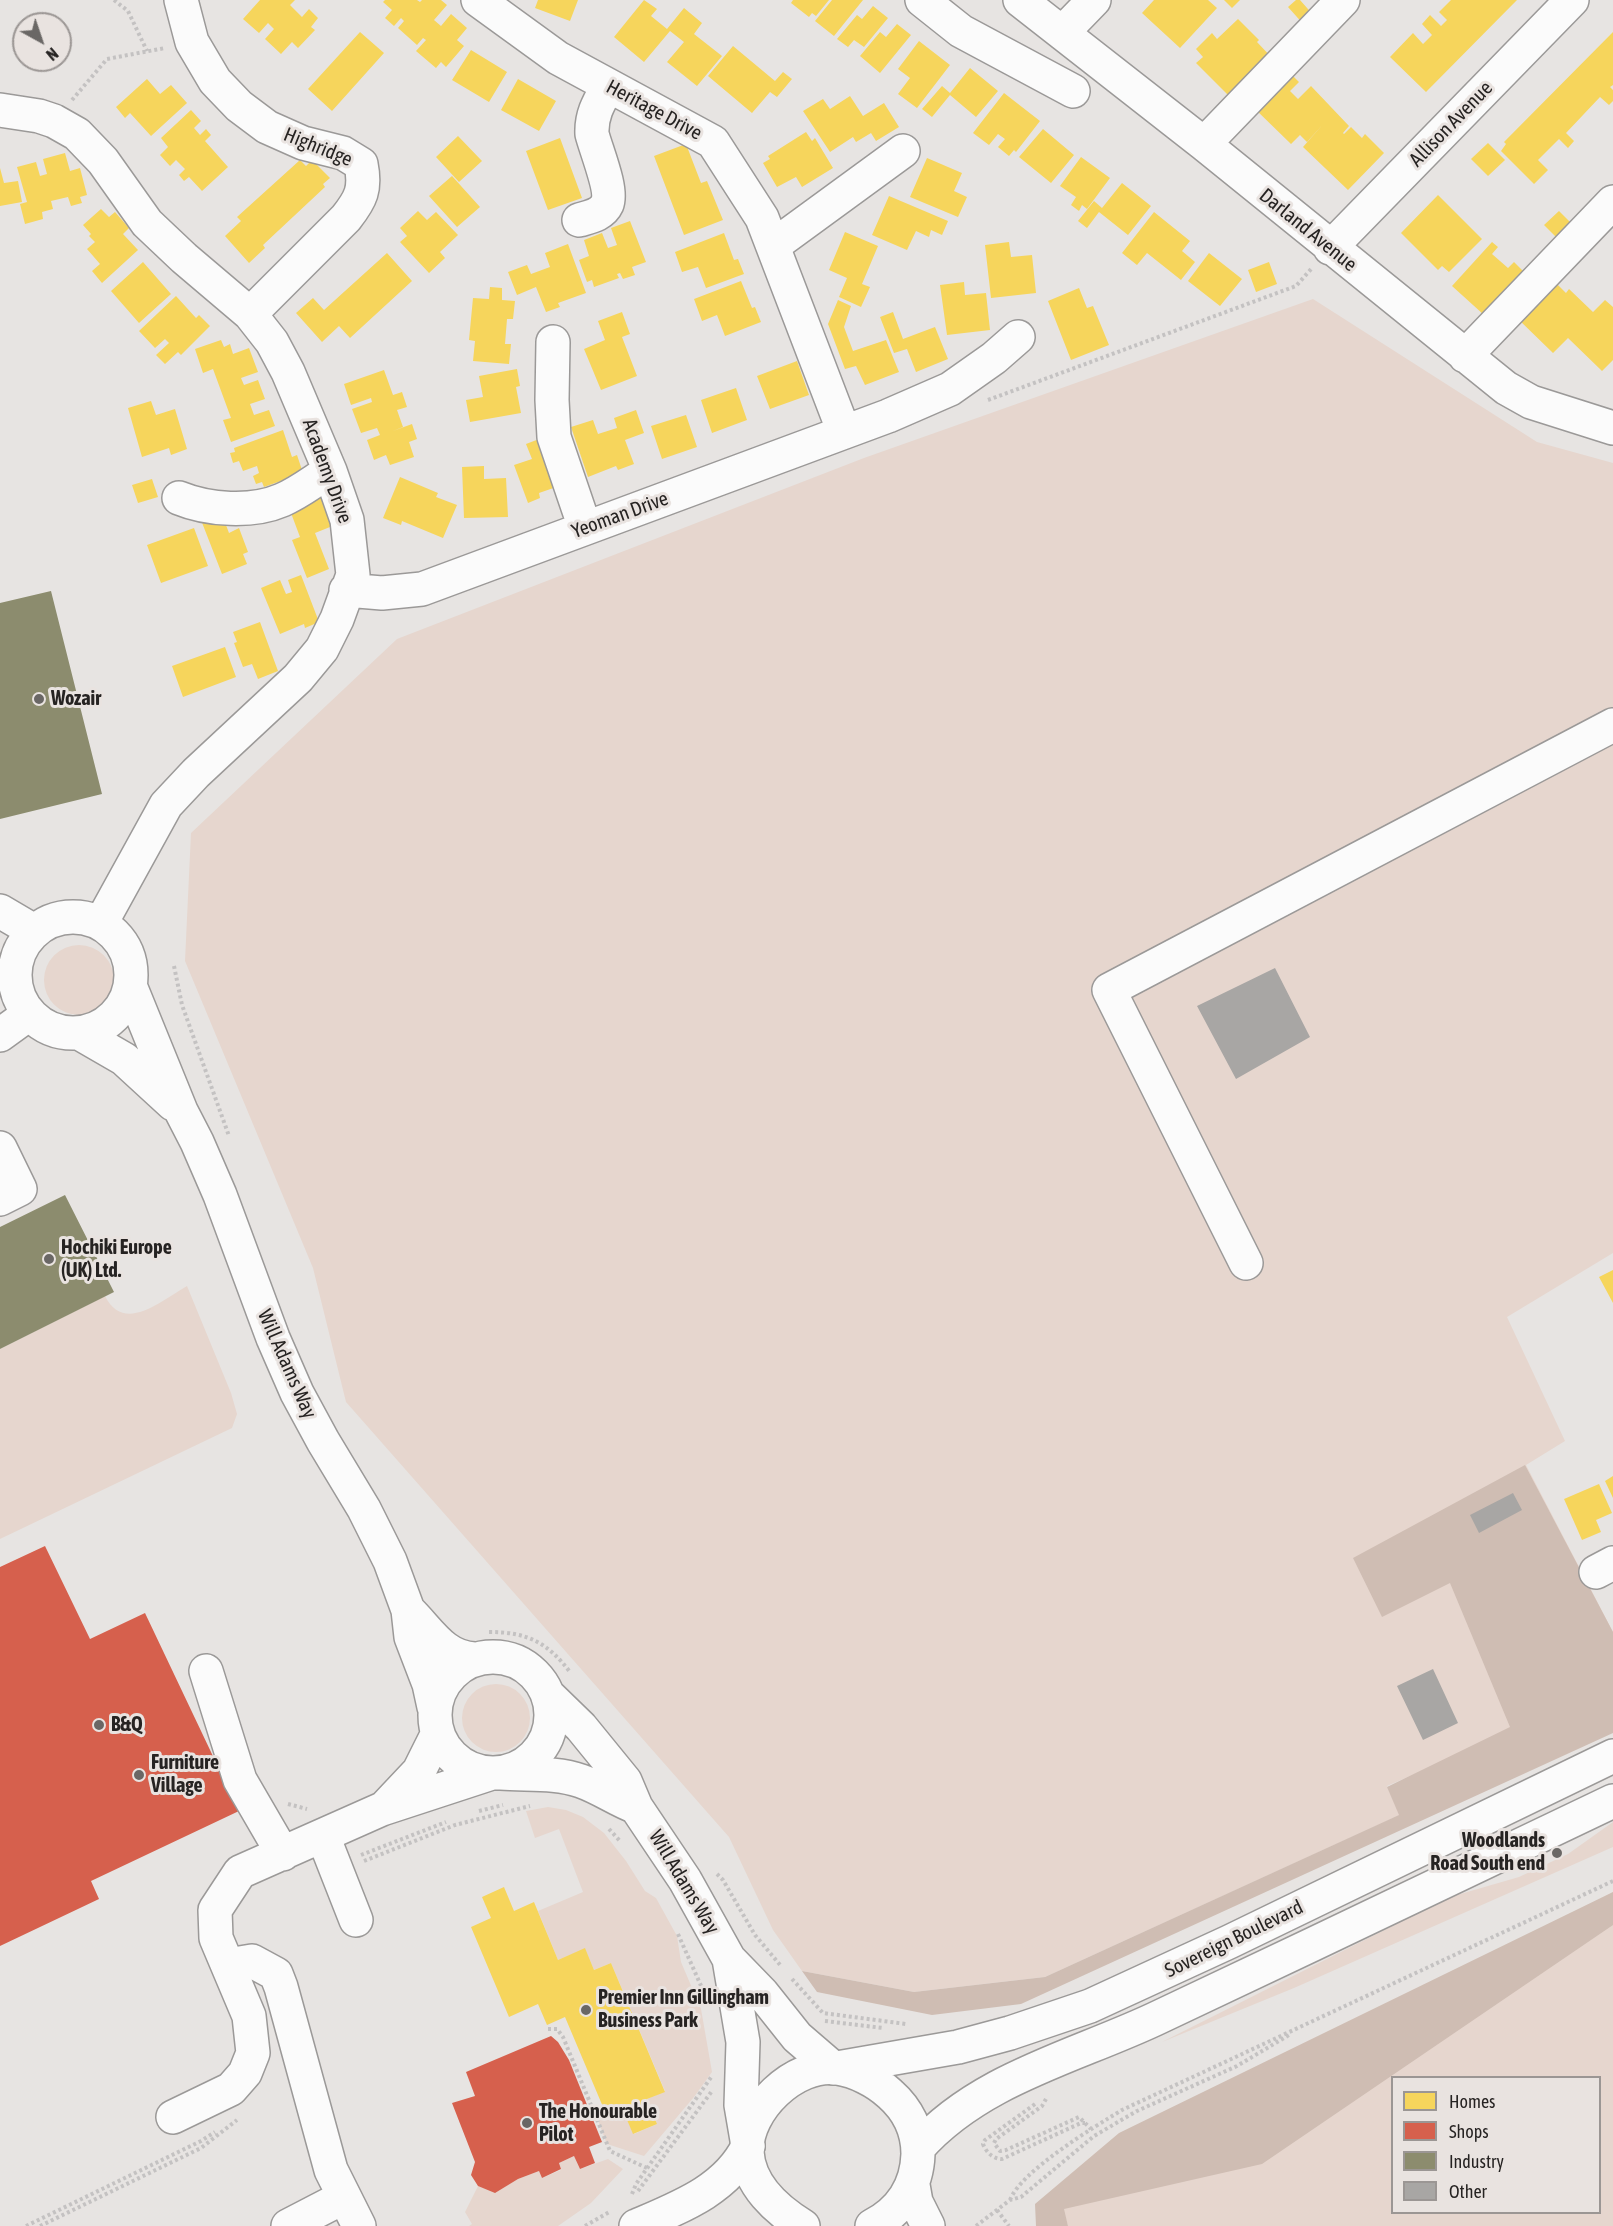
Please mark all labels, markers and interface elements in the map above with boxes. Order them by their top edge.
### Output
north arrow [12,12,72,72]
text: N [43,44,62,64]
street label: Heritage Drive [602,75,706,145]
street label: Allison Avenue [1404,76,1498,172]
street label: Highridge [280,122,356,172]
street label: Darland Avenue [1254,183,1362,277]
street label: Academy Drive [297,416,357,526]
street label: Yeoman Drive [568,486,672,544]
place label: Wozair [51,687,101,711]
marker: Wozair [32,692,46,706]
place label: Hochiki Europe (UK) Ltd. [61,1236,172,1283]
marker: Hochiki Europe (UK) Ltd. [42,1252,56,1266]
street label: Will Adams Way [252,1306,322,1422]
place label: B&Q [111,1713,143,1737]
marker: B&Q [92,1718,106,1732]
place label: Furniture Village [151,1751,219,1798]
marker: Furniture Village [132,1768,146,1782]
street label: Will Adams Way [644,1826,724,1938]
place label: Woodlands Road South end [1430,1829,1545,1876]
marker: Woodlands Road South end [1550,1846,1564,1860]
street label: Sovereign Boulevard [1161,1895,1307,1983]
place label: Premier Inn Gillingham Business Park [598,1986,769,2033]
marker: Premier Inn Gillingham Business Park [579,2003,593,2017]
legend [1391,2076,1601,2214]
text: Homes [1449,2091,1495,2112]
place label: The Honourable Pilot [539,2100,657,2147]
marker: The Honourable Pilot [520,2116,534,2130]
text: Shops [1449,2121,1489,2142]
text: Industry [1449,2151,1504,2172]
text: Other [1449,2181,1487,2202]

